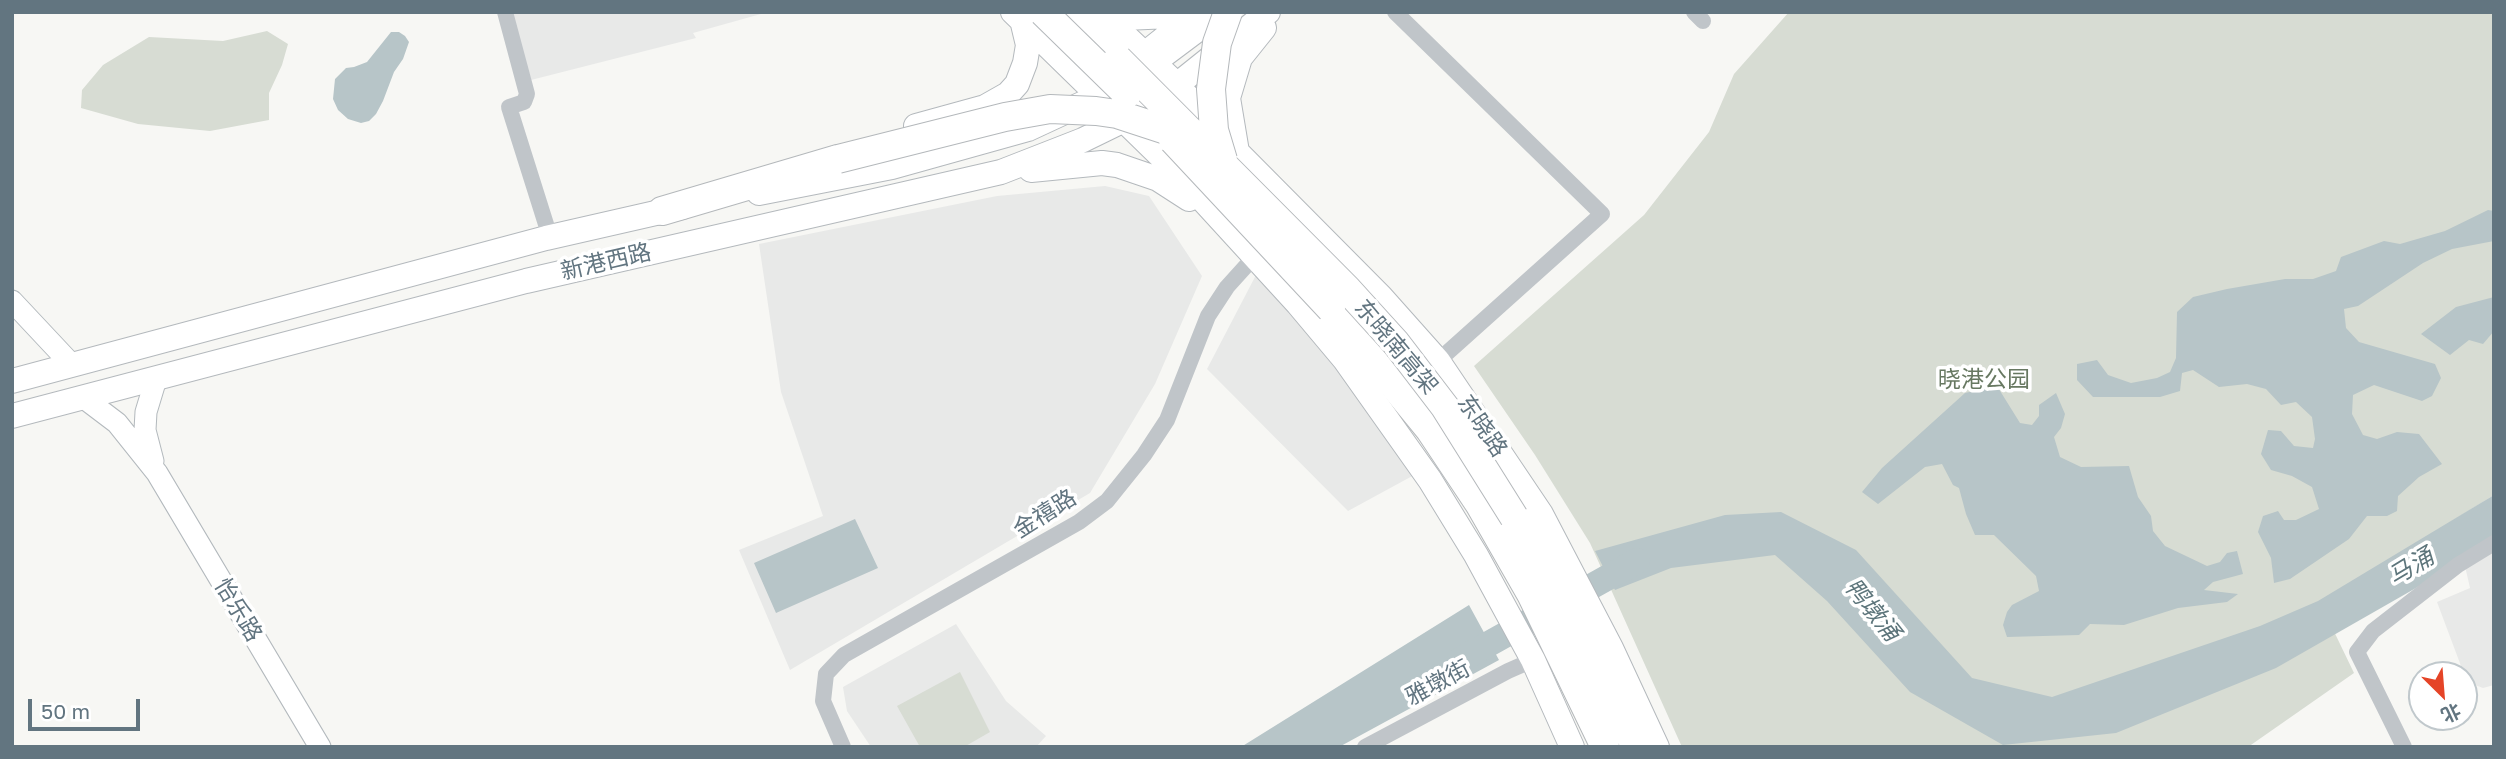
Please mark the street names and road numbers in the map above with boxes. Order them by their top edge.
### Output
street label: 新港西路 [558,238,654,286]
street label: 东晓南高架 [1348,294,1444,400]
street label: 东晓路 [1451,390,1513,462]
street label: 金禧路 [1008,484,1082,544]
street label: 怡乐路 [208,573,268,647]
street label: 雅墩街 [1401,655,1475,711]

